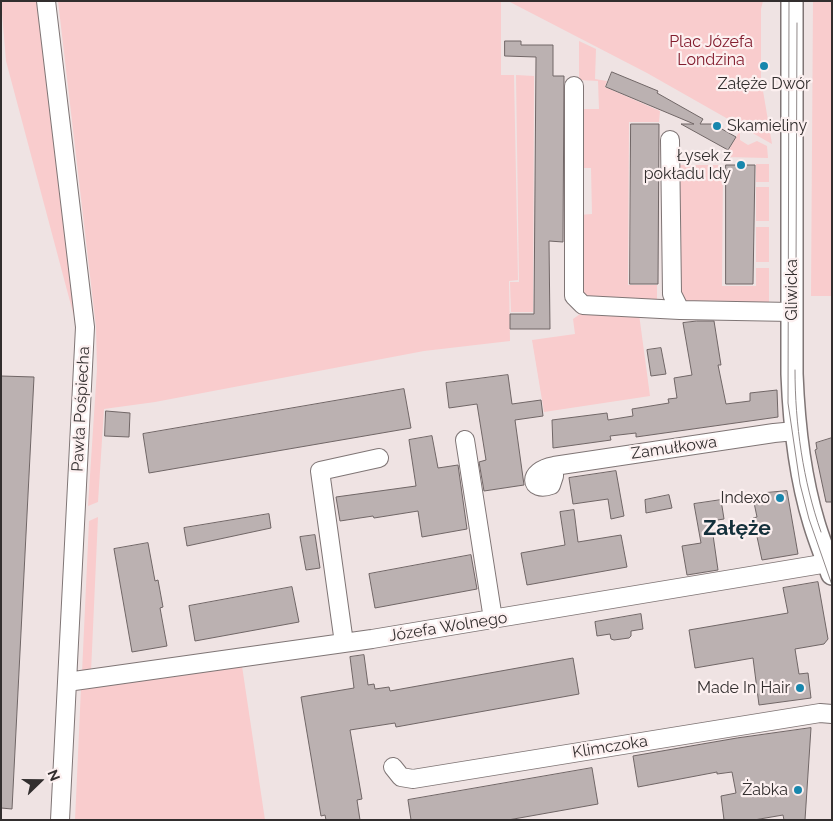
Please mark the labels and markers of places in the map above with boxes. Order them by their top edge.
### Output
marker: Załęże Dwór [758,60,770,72]
place label: Załęże Dwór [717,74,811,94]
place label: Skamieliny [727,116,807,136]
marker: Skamieliny [711,120,723,132]
place label: Łysek z pokładu Idy [644,146,731,184]
marker: Łysek z pokładu Idy [735,159,747,171]
place label: Indexo [720,488,770,508]
marker: Indexo [774,492,786,504]
place label: Made In Hair [697,678,790,698]
marker: Made In Hair [794,682,806,694]
place label: Żabka [742,780,788,800]
marker: Żabka [792,784,804,796]

